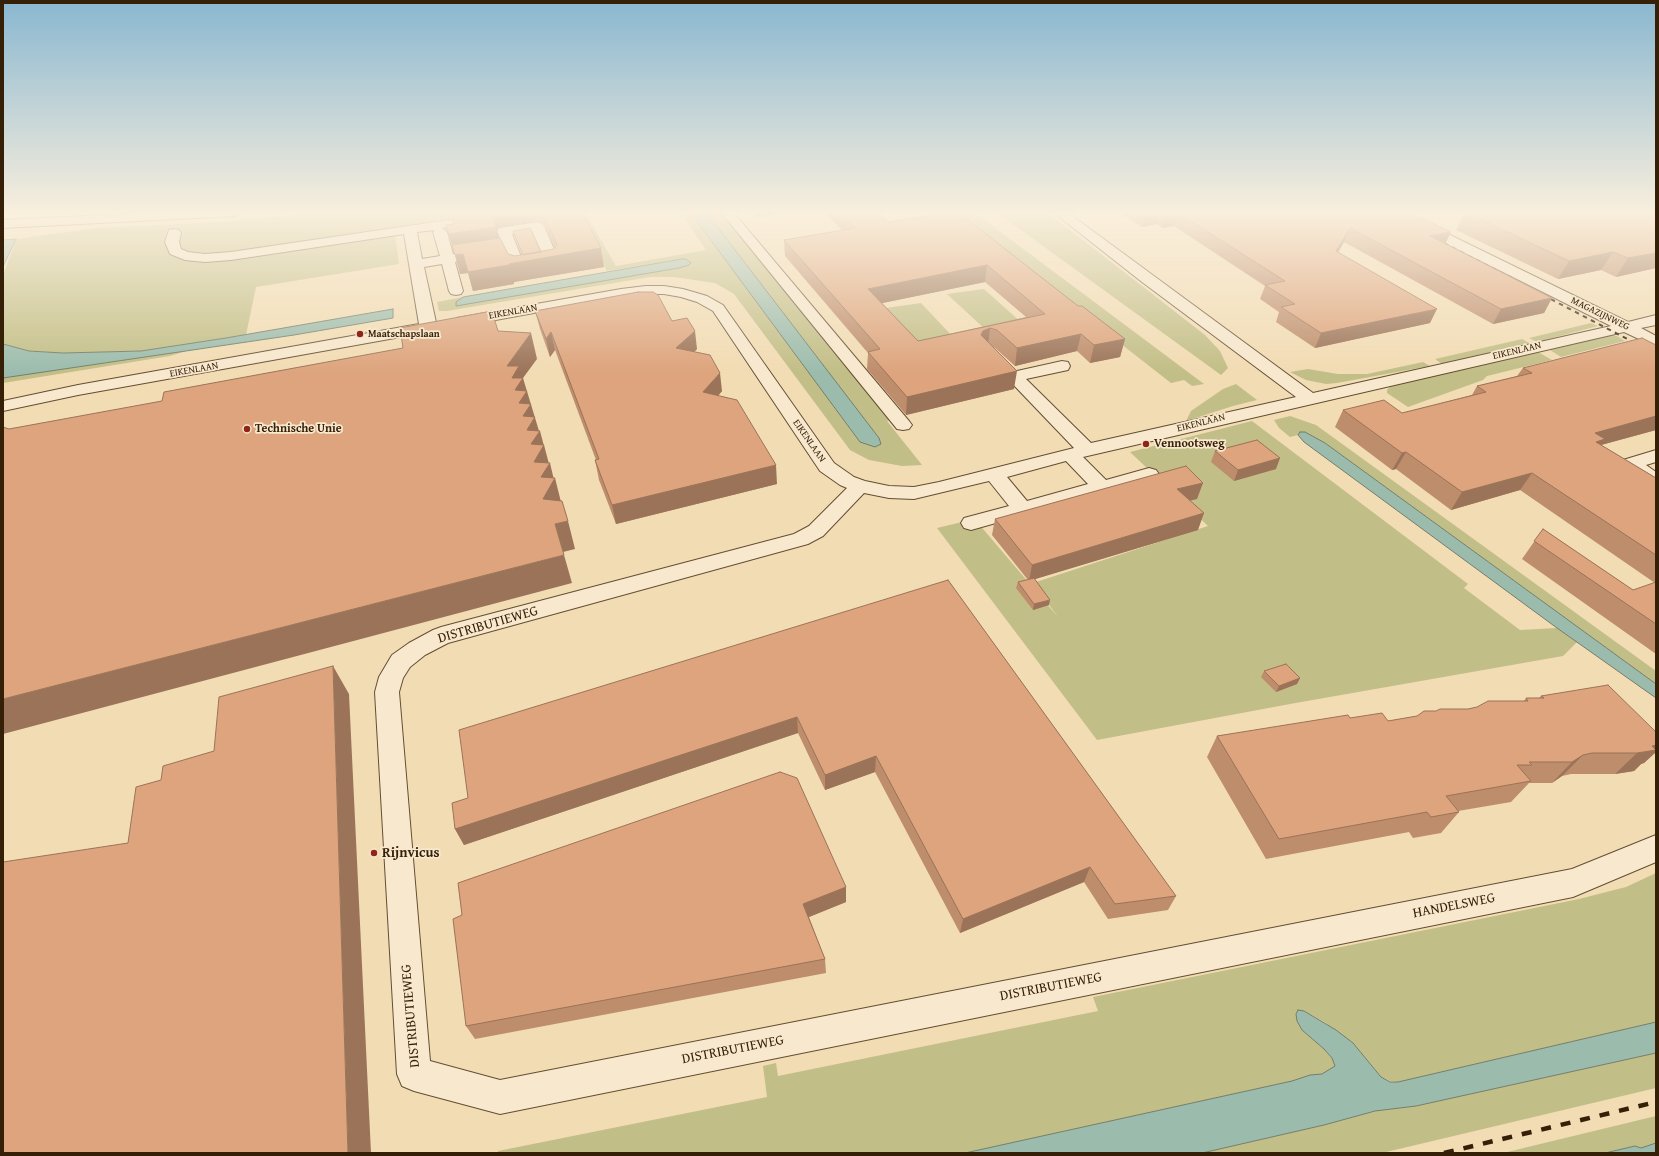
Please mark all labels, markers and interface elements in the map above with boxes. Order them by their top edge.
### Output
street label: MAGAZIJNWEG [1569,295,1631,333]
street label: EIKENLAAN [488,302,538,322]
place label: Maatschapslaan [368,328,440,340]
marker: Maatschapslaan [355,329,365,339]
street label: EIKENLAAN [1492,340,1542,362]
street label: EIKENLAAN [169,360,219,380]
street label: EIKENLAAN [1176,411,1226,435]
street label: EIKENLAAN [790,417,828,465]
place label: Technische Unie [255,422,342,436]
marker: Technische Unie [242,424,252,434]
place label: Vennootsweg [1154,437,1224,451]
marker: Vennootsweg [1141,439,1151,449]
street label: DISTRIBUTIEWEG [436,603,540,647]
place label: Rijnvicus [382,845,439,861]
marker: Rijnvicus [369,848,379,858]
street label: HANDELSWEG [1411,890,1497,922]
street label: DISTRIBUTIEWEG [398,964,424,1068]
street label: DISTRIBUTIEWEG [999,969,1103,1005]
street label: DISTRIBUTIEWEG [681,1032,785,1068]

